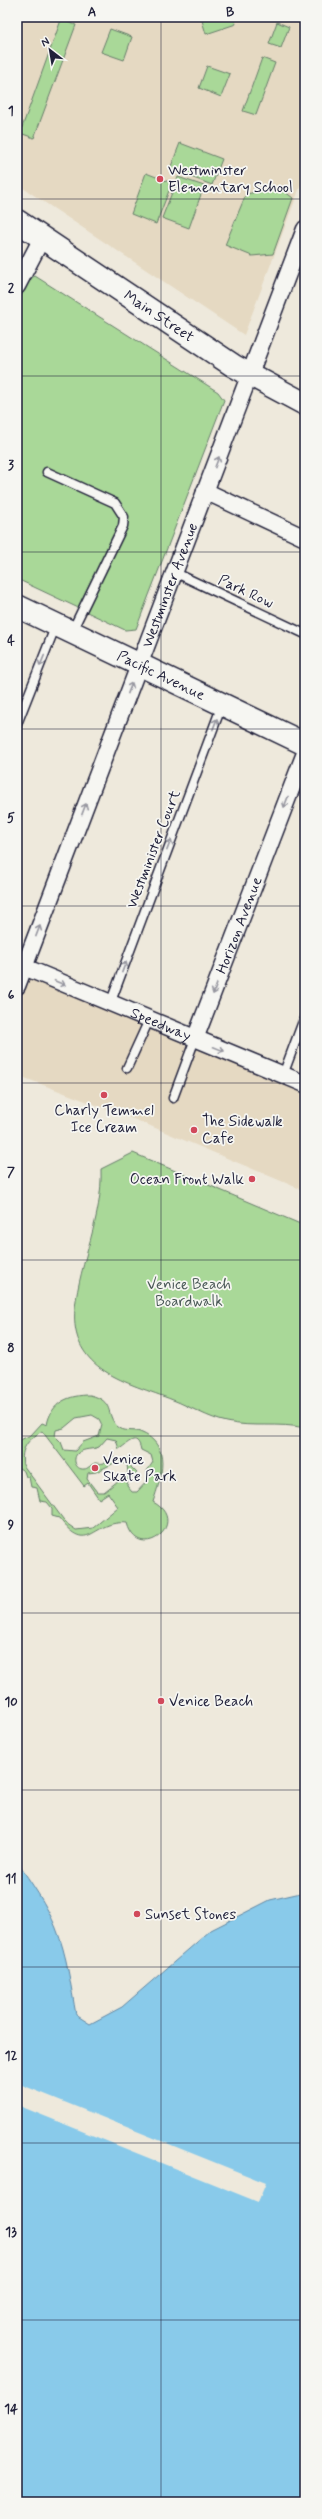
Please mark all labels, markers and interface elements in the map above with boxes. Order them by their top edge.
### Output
text: A [88,4,96,21]
text: B [226,4,235,21]
north arrow [30,30,70,70]
text: N [39,34,52,50]
text: 1 [8,103,14,120]
place label: Westminster Elementary School [168,161,293,198]
marker: Westminster Elementary School [155,174,165,184]
text: 2 [8,280,15,297]
street label: Main Street [120,286,198,348]
one-way arrow [213,456,221,468]
text: 3 [8,457,14,474]
street label: Westminster Avenue [138,520,203,651]
street label: Park Row [215,570,277,613]
text: 4 [7,633,15,650]
street label: Pacific Avenue [113,646,208,706]
one-way arrow [38,654,45,666]
one-way arrow [126,682,134,694]
one-way arrow [211,718,219,730]
street label: Westminister Court [122,787,186,912]
one-way arrow [282,796,290,808]
one-way arrow [80,804,88,816]
text: 5 [7,810,15,827]
one-way arrow [166,840,174,852]
street label: Horizon Avenue [212,874,267,977]
one-way arrow [34,926,42,938]
one-way arrow [120,961,128,973]
one-way arrow [54,979,66,987]
one-way arrow [211,983,219,995]
text: 6 [8,987,15,1004]
street label: Speedway [127,1003,194,1047]
one-way arrow [212,1045,224,1053]
marker: Charly Temmel Ice Cream [99,1090,109,1100]
place label: Charly Temmel Ice Cream [54,1101,154,1138]
place label: The Sidewalk Cafe [202,1112,283,1149]
marker: The Sidewalk Cafe [189,1125,199,1135]
text: 7 [7,1164,15,1181]
place label: Ocean Front Walk [130,1170,245,1190]
marker: Ocean Front Walk [247,1174,257,1184]
park label: Venice Beach Boardwalk [147,1275,231,1312]
text: 8 [7,1340,15,1357]
place label: Venice Skate Park [103,1450,176,1487]
marker: Venice Skate Park [90,1463,100,1473]
text: 9 [8,1517,15,1534]
place label: Venice Beach [169,1692,253,1712]
text: 10 [4,1694,18,1711]
marker: Venice Beach [156,1696,166,1706]
text: 11 [5,1871,17,1888]
place label: Sunset Stones [145,1905,236,1925]
marker: Sunset Stones [132,1909,142,1919]
text: 12 [5,2048,17,2065]
text: 13 [5,2224,17,2241]
text: 14 [4,2401,18,2418]

